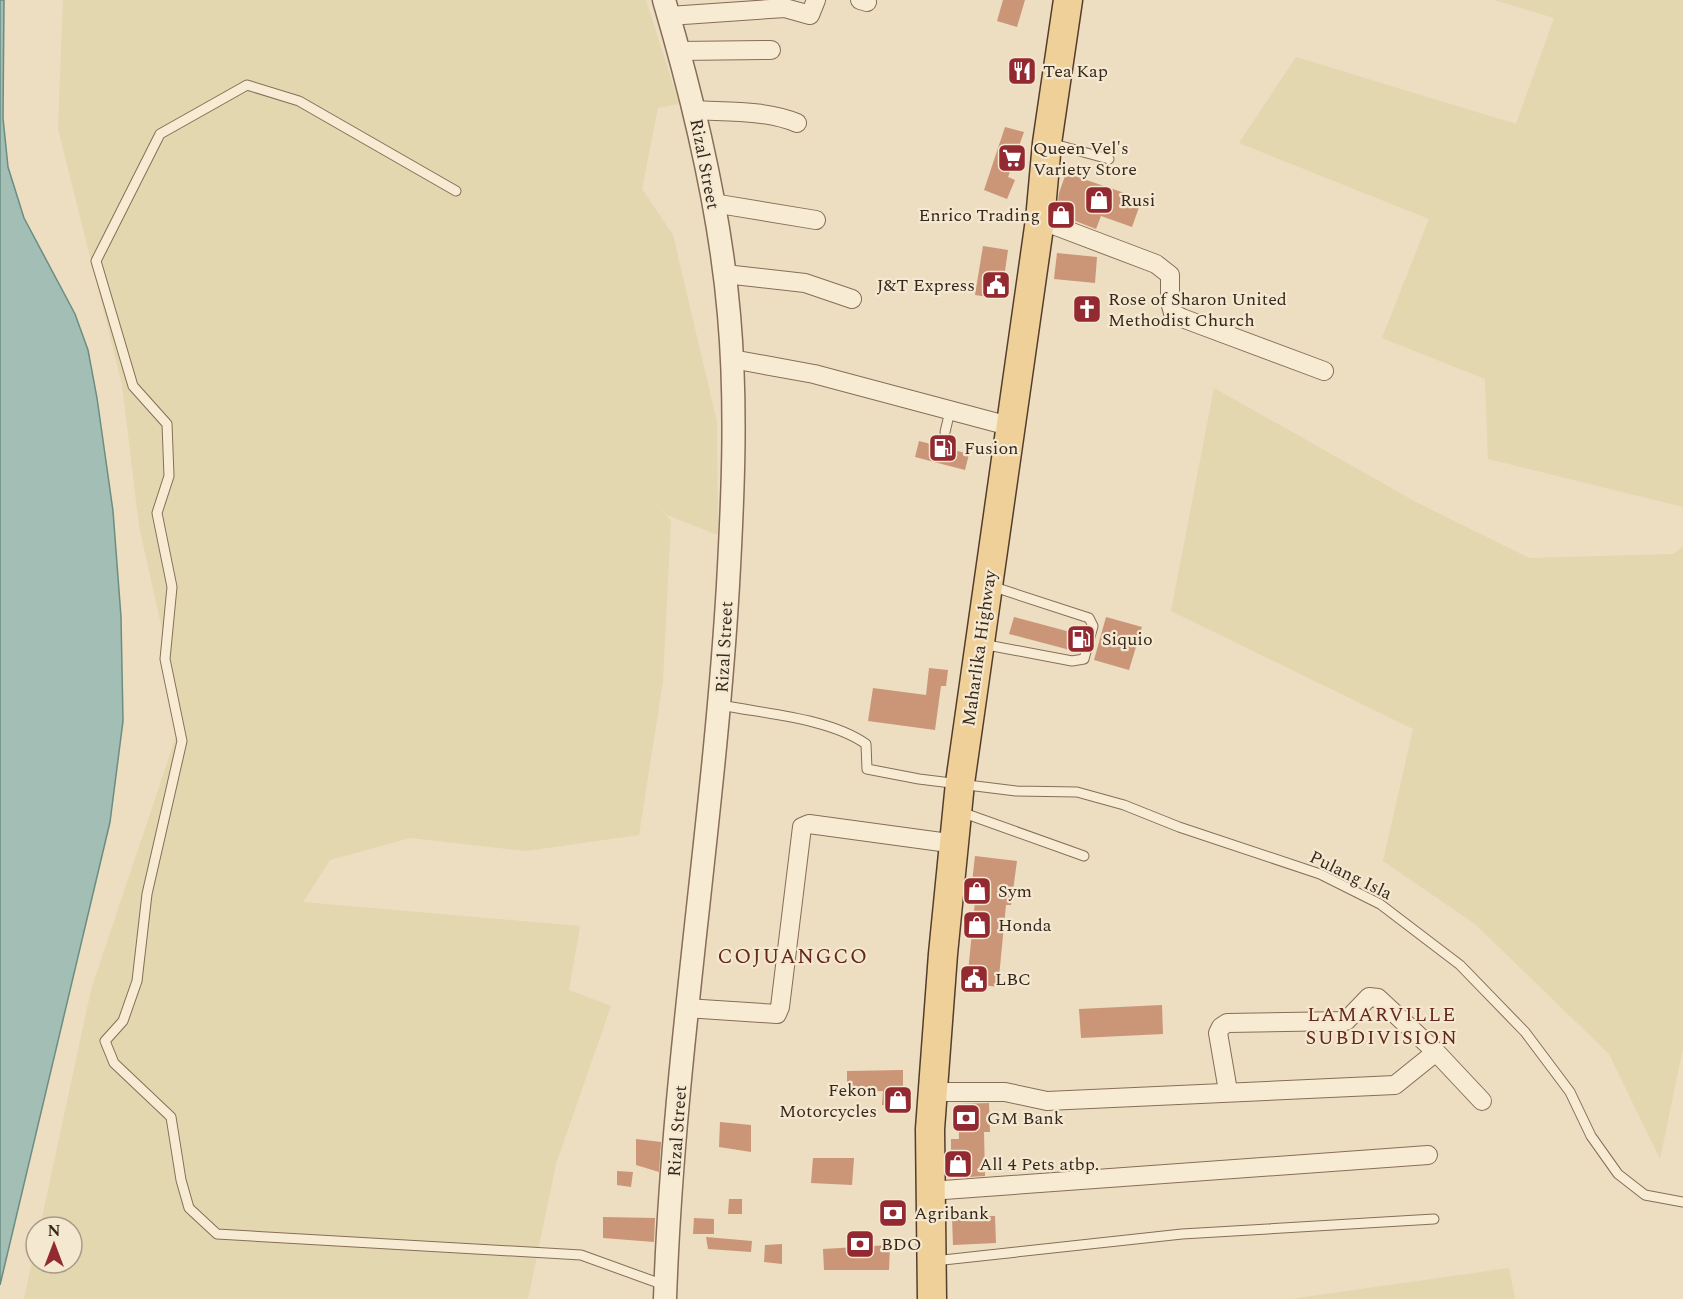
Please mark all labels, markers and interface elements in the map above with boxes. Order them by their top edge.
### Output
restaurant icon: Tea Kap [1006,55,1038,87]
place label: Tea Kap [1043,58,1108,85]
street label: Rizal Street [682,116,727,212]
place label: Queen Vel's Variety Store [1033,135,1137,183]
supermarket icon: Queen Vel's Variety Store [996,142,1028,174]
shop icon: Rusi [1083,184,1115,216]
place label: Rusi [1120,187,1155,214]
shop icon: Enrico Trading [1045,199,1077,231]
place label: Enrico Trading [919,202,1040,229]
public building icon: J&T Express [980,269,1012,301]
place label: J&T Express [877,272,975,299]
place label: Rose of Sharon United Methodist Church [1108,286,1287,334]
church icon: Rose of Sharon United Methodist Church [1071,293,1103,325]
fuel station icon: Fusion [927,432,959,464]
place label: Fusion [964,435,1019,462]
street label: Maharlika Highway [955,567,1004,728]
street label: Rizal Street [709,600,740,694]
fuel station icon: Siquio [1065,623,1097,655]
place label: Siquio [1102,626,1153,653]
street label: Pulang Isla [1305,844,1397,907]
shop icon: Sym [961,875,993,907]
place label: Sym [998,878,1032,905]
shop icon: Honda [961,909,993,941]
place label: Honda [998,912,1052,939]
district label: COJUANGCO [718,941,868,973]
public building icon: LBC [958,963,990,995]
place label: LBC [995,966,1031,993]
district label: LAMARVILLE SUBDIVISION [1306,1000,1458,1053]
place label: Fekon Motorcycles [779,1077,877,1125]
street label: Rizal Street [661,1084,694,1178]
shop icon: Fekon Motorcycles [882,1084,914,1116]
bank icon: GM Bank [950,1102,982,1134]
place label: GM Bank [987,1105,1064,1132]
shop icon: All 4 Pets atbp. [942,1148,974,1180]
place label: All 4 Pets atbp. [979,1151,1099,1178]
bank icon: Agribank [877,1197,909,1229]
place label: Agribank [914,1200,989,1227]
north arrow [24,1215,84,1275]
text: N [47,1219,61,1243]
bank icon: BDO [844,1228,876,1260]
place label: BDO [881,1231,922,1258]

